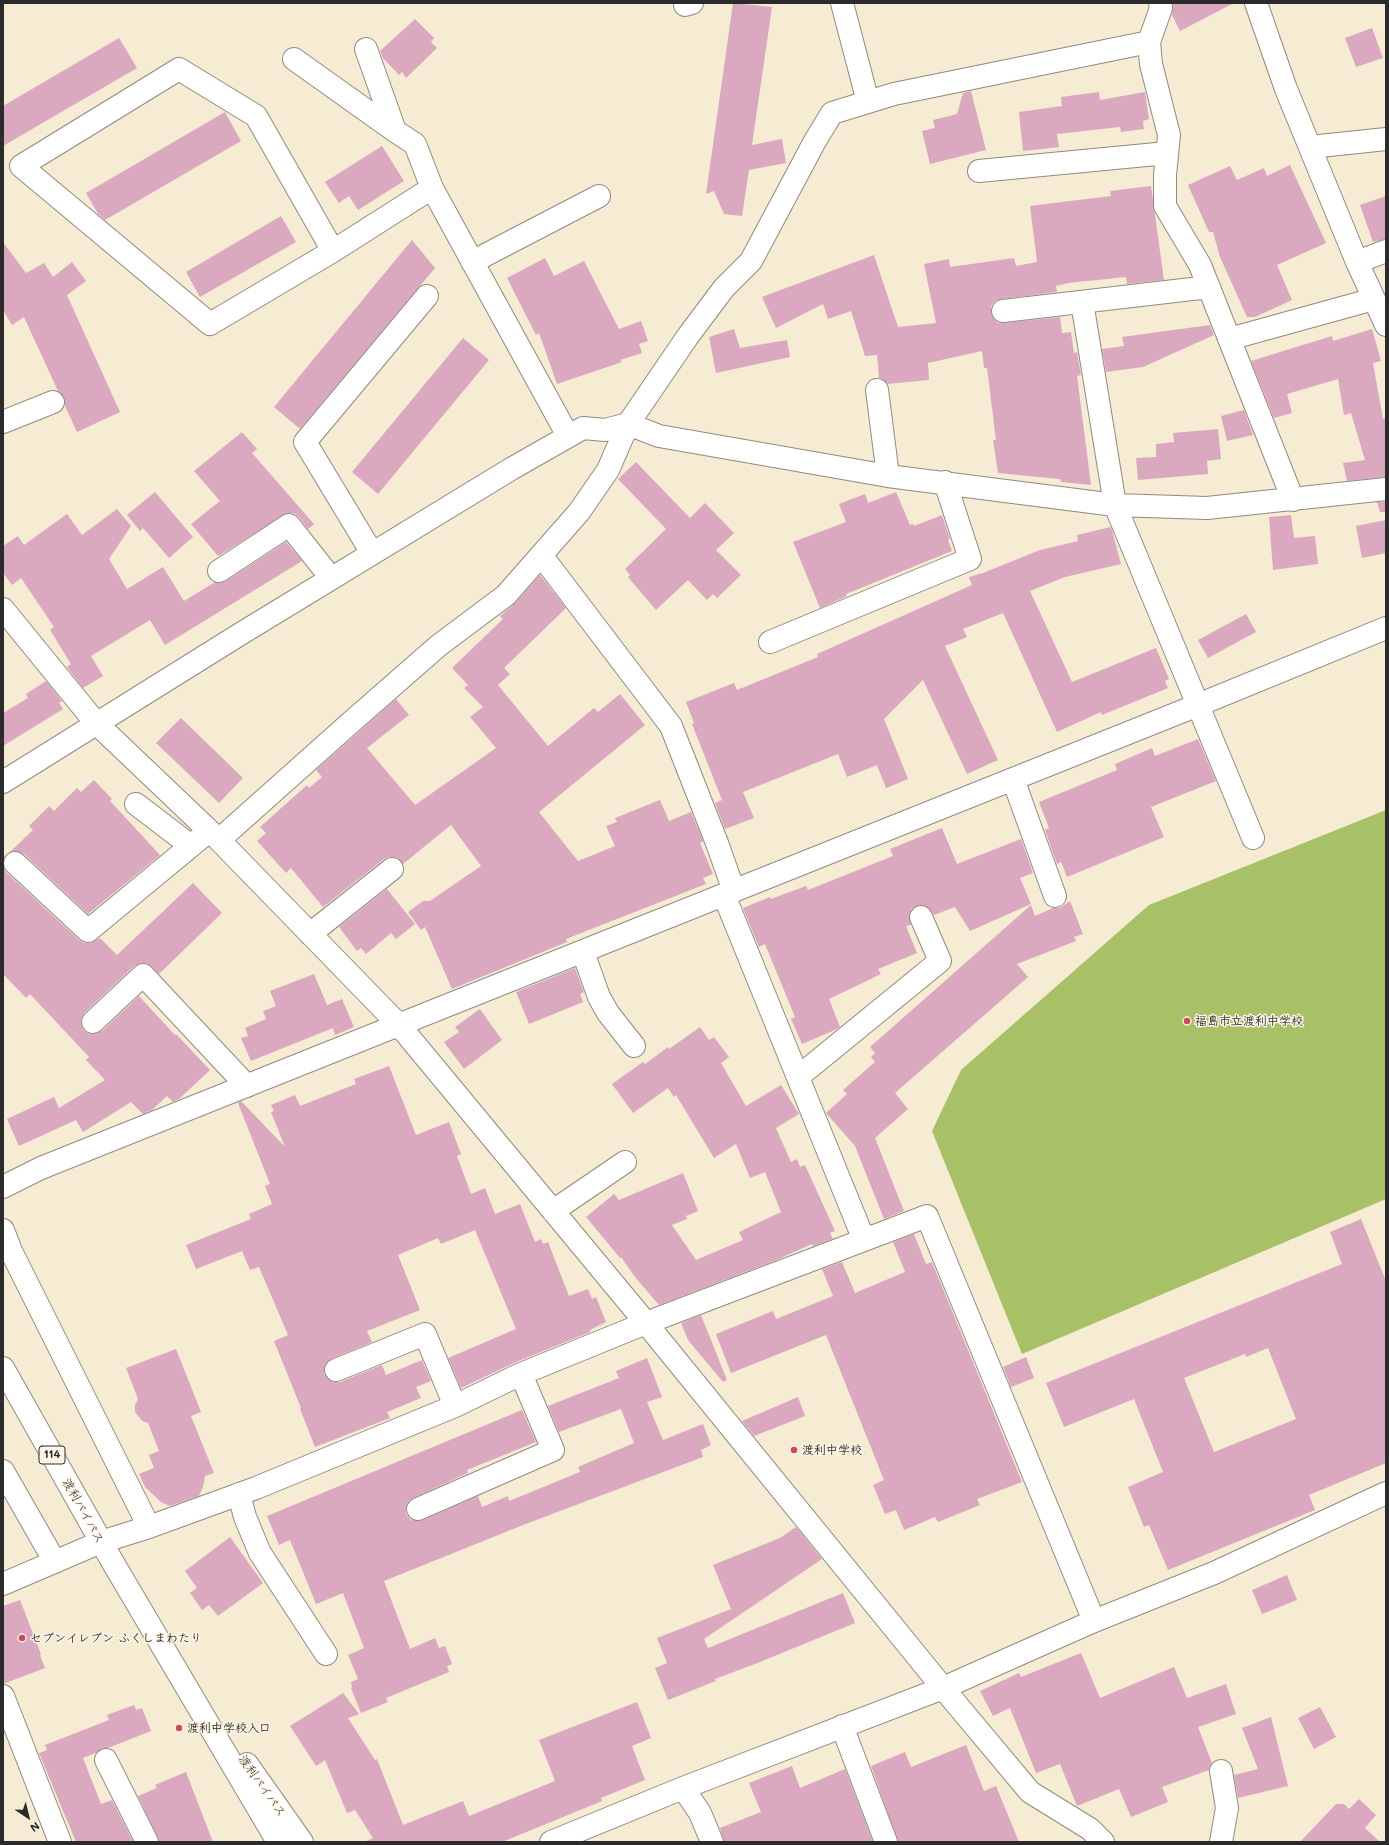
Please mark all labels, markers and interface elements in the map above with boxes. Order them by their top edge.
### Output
place label: 福島市立渡利中学校 [1195,1014,1303,1028]
marker: 福島市立渡利中学校 [1182,1016,1192,1026]
place label: 渡利中学校 [802,1443,862,1457]
marker: 渡利中学校 [789,1445,799,1455]
road number: 114 [39,1446,65,1464]
street label: 渡利バイパス [59,1476,107,1546]
place label: セブンイレブン ふくしまわたり [30,1631,202,1645]
marker: セブンイレブン ふくしまわたり [17,1633,27,1643]
place label: 渡利中学校入口 [187,1721,271,1735]
marker: 渡利中学校入口 [174,1723,184,1733]
street label: 渡利バイパス [235,1752,289,1820]
north arrow [8,1797,48,1837]
text: N [27,1819,43,1836]

